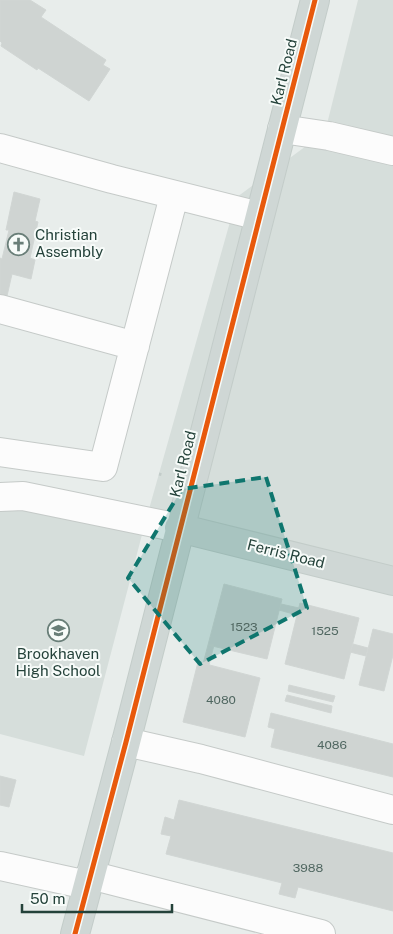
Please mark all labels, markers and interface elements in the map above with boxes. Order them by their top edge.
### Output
street label: Karl Road [267,37,300,107]
place label: Christian Assembly [35,226,103,260]
church icon: Christian Assembly [7,232,31,256]
street label: Karl Road [166,429,199,499]
street label: Ferris Road [246,536,327,571]
school or university icon: Brookhaven High School [46,619,70,643]
house number: 1523 [230,620,258,634]
house number: 1525 [311,624,339,638]
place label: Brookhaven High School [15,645,101,679]
house number: 4080 [206,693,236,707]
house number: 4086 [317,738,347,752]
house number: 3988 [293,861,323,875]
scale bar [22,882,172,914]
text: 50 m [30,890,65,907]

